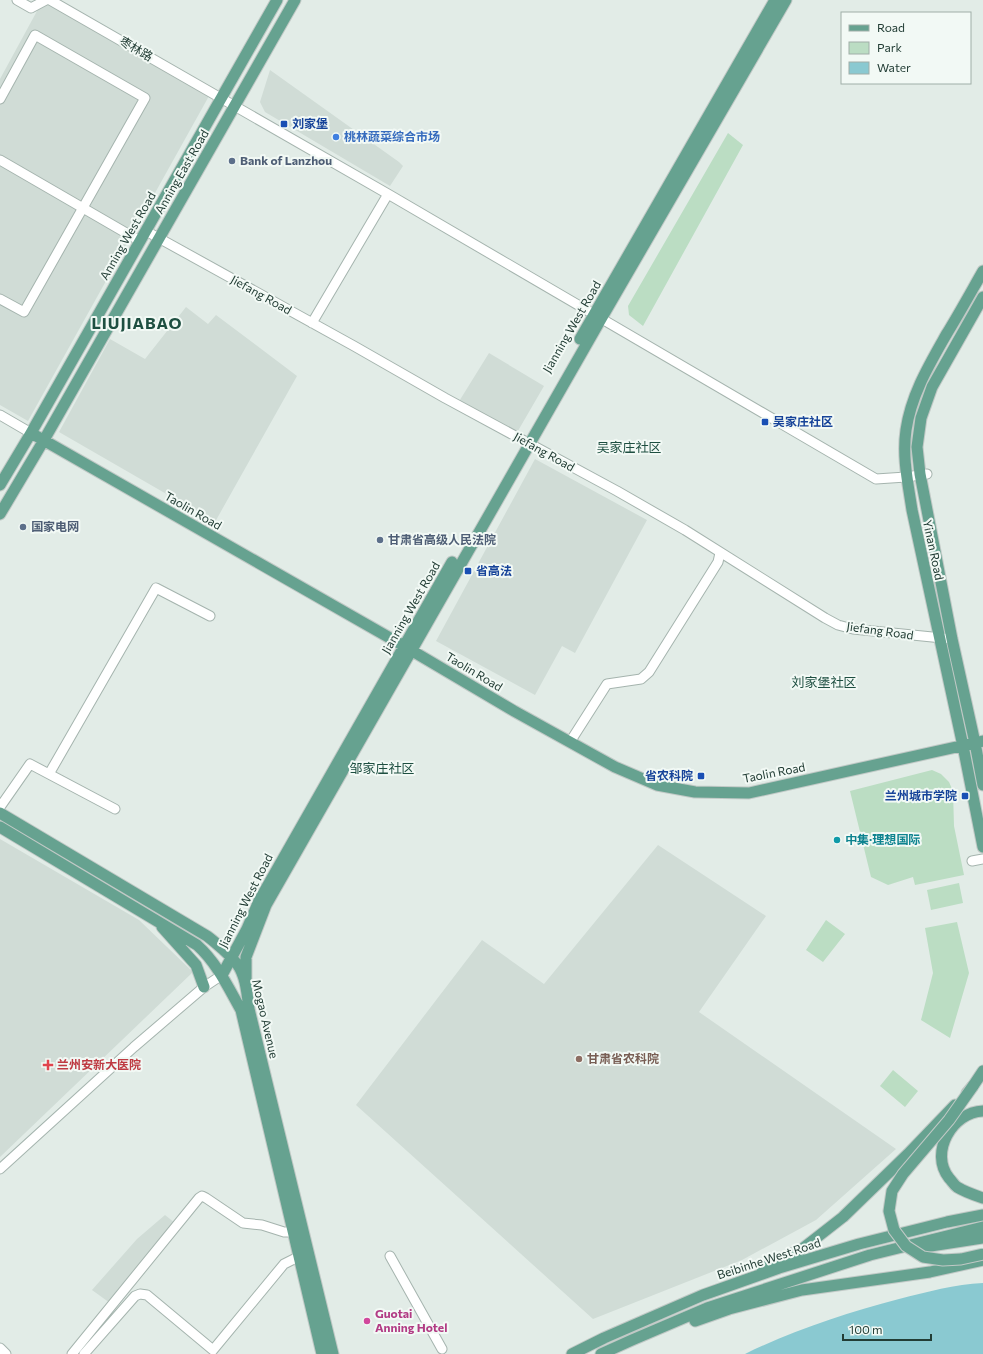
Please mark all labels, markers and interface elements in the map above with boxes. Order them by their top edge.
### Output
legend [841,12,971,84]
text: Road [877,20,905,34]
street label: 枣林路 [117,33,156,63]
text: Park [877,40,903,54]
text: Water [877,60,911,74]
place label: 刘家堡 [292,116,328,130]
marker: 刘家堡 [279,119,289,129]
street label: Anning East Road [151,127,211,216]
place label: 桃林蔬菜综合市场 [344,129,440,143]
marker: 桃林蔬菜综合市场 [331,132,341,142]
place label: Bank of Lanzhou [240,153,332,167]
marker: Bank of Lanzhou [227,156,237,166]
street label: Anning West Road [96,189,158,282]
street label: Jiefang Road [228,272,294,317]
street label: Jianning West Road [539,278,604,375]
district label: LIUJIABAO [91,313,183,332]
place label: 吴家庄社区 [773,414,833,428]
marker: 吴家庄社区 [760,417,770,427]
street label: Jiefang Road [511,429,577,474]
district label: 吴家庄社区 [596,439,662,455]
street label: Taolin Road [163,488,225,532]
street label: Yinan Road [921,518,947,581]
place label: 国家电网 [31,519,79,533]
marker: 国家电网 [18,522,28,532]
place label: 甘肃省高级人民法院 [388,532,496,546]
marker: 甘肃省高级人民法院 [375,535,385,545]
street label: Jianning West Road [378,559,443,656]
place label: 省高法 [476,563,512,577]
marker: 省高法 [463,566,473,576]
street label: Jiefang Road [846,618,915,643]
street label: Taolin Road [444,649,505,694]
district label: 刘家堡社区 [791,674,857,690]
street label: Taolin Road [741,759,806,785]
district label: 邹家庄社区 [349,760,415,776]
place label: 省农科院 [645,768,693,782]
marker: 省农科院 [696,771,706,781]
place label: 兰州城市学院 [885,788,957,802]
marker: 兰州城市学院 [960,791,970,801]
place label: 中集·理想国际 [845,832,920,846]
marker: 中集·理想国际 [832,835,842,845]
street label: Jianning West Road [215,851,276,950]
street label: Mogao Avenue [250,978,282,1060]
place label: 甘肃省农科院 [587,1051,659,1065]
marker: 甘肃省农科院 [574,1054,584,1064]
place label: 兰州安新大医院 [57,1057,141,1071]
marker: 兰州安新大医院 [42,1059,54,1071]
street label: Beibinhe West Road [715,1235,822,1281]
place label: Guotai Anning Hotel [375,1306,447,1334]
marker: Guotai Anning Hotel [362,1316,372,1326]
scale bar [843,1316,931,1342]
text: 100 m [849,1322,883,1336]

